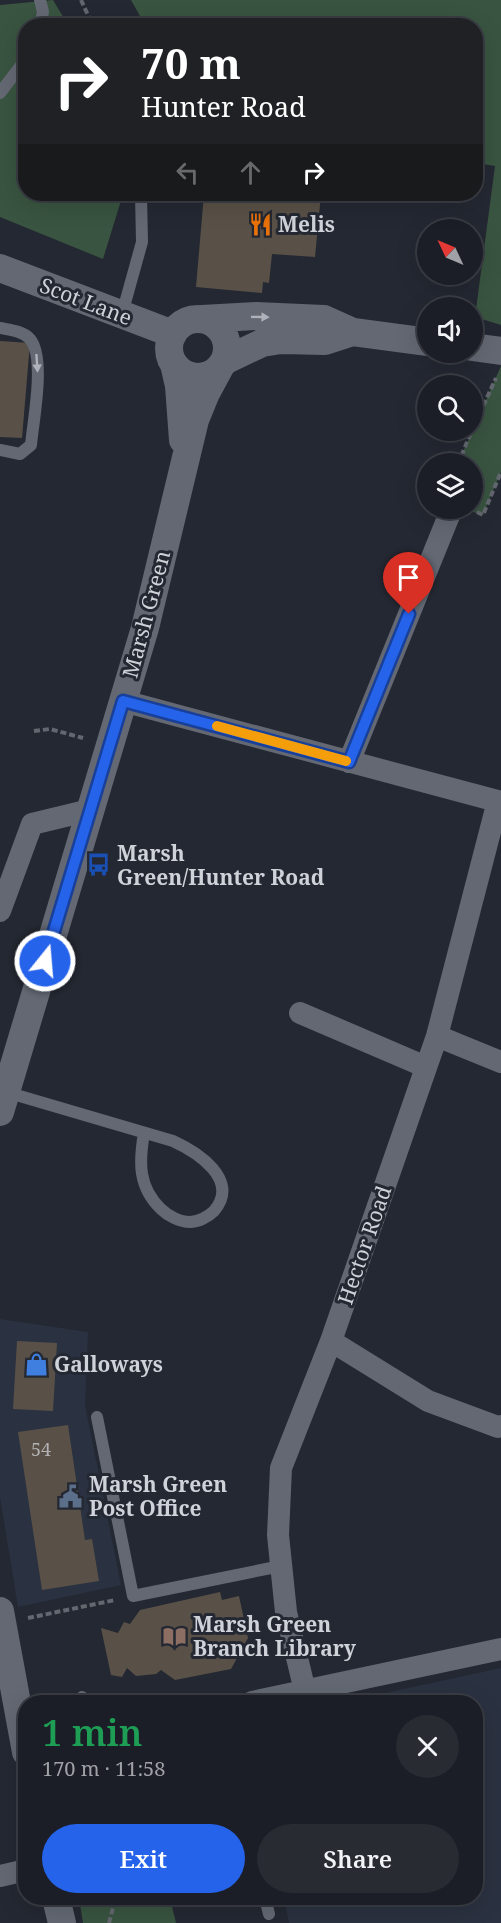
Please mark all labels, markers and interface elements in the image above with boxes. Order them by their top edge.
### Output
text: 70 m [141,34,241,91]
icon: right [42,42,120,120]
text: Hunter Road [141,88,306,125]
icon: left [171,156,204,189]
icon: ahead [234,156,267,189]
icon: right [297,156,330,189]
place label: Melis [278,210,335,238]
restaurant icon: Melis [247,211,273,237]
north arrow [417,219,483,285]
map controls [417,219,483,519]
street label: Scot Lane [36,271,136,331]
button: sound [417,297,483,363]
one-way arrow [251,312,270,322]
one-way arrow [32,354,42,373]
button: search [417,375,483,441]
button: layers [417,453,483,519]
street label: Marsh Green [116,547,176,681]
pin [383,552,434,614]
icon: arrive [392,561,425,594]
place label: Marsh Green/Hunter Road [117,839,325,891]
bus stop icon: Marsh Green/Hunter Road [86,852,112,878]
position arrow [13,929,77,993]
street label: Hector Road [331,1182,397,1308]
place label: Galloways [54,1350,163,1378]
shop icon: Galloways [23,1351,49,1377]
house number: 54 [31,1437,51,1461]
place label: Marsh Green Post Office [89,1470,227,1522]
public building icon: Marsh Green Post Office [58,1483,84,1509]
place label: Marsh Green Branch Library [193,1610,357,1662]
library icon: Marsh Green Branch Library [162,1623,188,1649]
text: 1 min [42,1708,143,1757]
button: close [396,1715,459,1778]
text: 170 m · 11:58 [42,1755,165,1782]
button: Exit [42,1824,245,1893]
button: Share [257,1824,459,1893]

